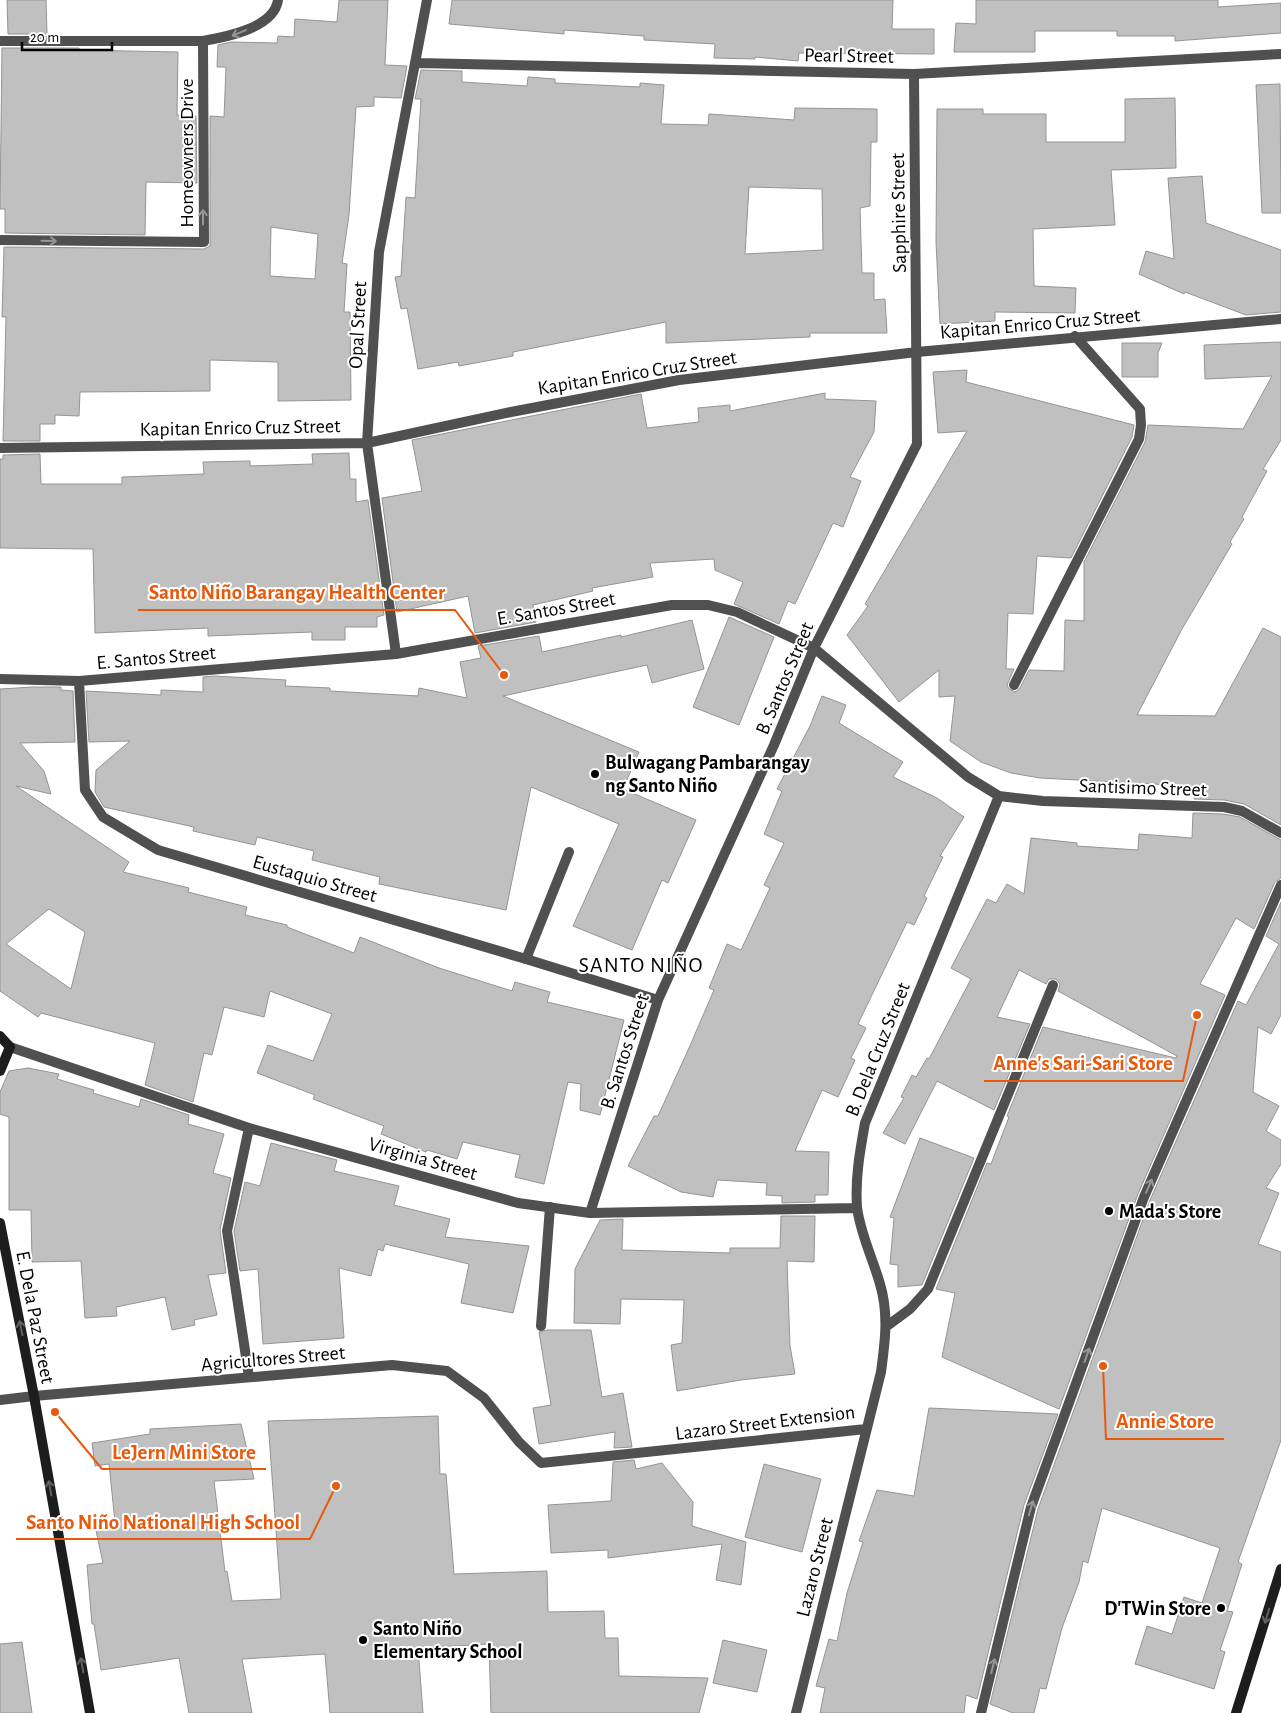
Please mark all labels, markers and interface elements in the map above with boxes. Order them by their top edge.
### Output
scale bar [22,20,112,52]
one-way arrow [232,29,247,38]
text: 20 m [30,30,59,45]
street label: Pearl Street [804,45,895,67]
street label: Homeowners Drive [177,78,197,228]
street label: Sapphire Street [888,152,910,273]
one-way arrow [199,209,208,225]
one-way arrow [40,236,56,246]
street label: Opal Street [346,280,370,369]
street label: Kapitan Enrico Cruz Street [939,305,1142,343]
street label: Kapitan Enrico Cruz Street [536,347,739,399]
street label: Kapitan Enrico Cruz Street [139,416,341,440]
callout: Santo Niño Barangay Health Center [138,574,455,610]
text: Santo Niño Barangay Health Center [149,582,446,603]
street label: E. Santos Street [496,589,617,629]
street label: B. Santos Street [752,619,818,737]
street label: E. Santos Street [96,643,217,673]
place label: Bulwagang Pambarangay ng Santo Niño [605,753,810,796]
marker: Bulwagang Pambarangay ng Santo Niño [589,768,601,780]
street label: Santisimo Street [1079,776,1208,800]
street label: Eustaquio Street [250,852,380,906]
district label: SANTO NIÑO [579,953,703,976]
street label: B. Dela Cruz Street [842,979,914,1119]
street label: B. Santos Street [597,991,653,1111]
callout: Anne's Sari-Sari Store [984,1045,1183,1081]
text: Anne's Sari-Sari Store [993,1053,1173,1074]
street label: Virginia Street [366,1134,480,1184]
one-way arrow [1144,1179,1154,1194]
place label: Mada's Store [1119,1202,1221,1222]
marker: Mada's Store [1103,1205,1115,1217]
street label: E. Dela Paz Street [12,1249,58,1386]
one-way arrow [15,1320,25,1336]
street label: Agricultores Street [200,1343,347,1375]
one-way arrow [1083,1348,1092,1363]
street label: Lazaro Street Extension [674,1402,856,1444]
callout: Annie Store [1106,1403,1224,1439]
text: Annie Store [1116,1411,1214,1432]
callout: LeJern Mini Store [102,1433,266,1469]
text: LeJern Mini Store [112,1442,256,1463]
one-way arrow [45,1480,55,1496]
one-way arrow [1027,1500,1037,1516]
callout: Santo Niño National High School [16,1503,310,1539]
text: Santo Niño National High School [26,1512,300,1533]
street label: Lazaro Street [793,1515,837,1619]
place label: D'TWin Store [1104,1599,1211,1619]
marker: D'TWin Store [1215,1602,1227,1614]
one-way arrow [1261,1608,1271,1624]
place label: Santo Niño Elementary School [373,1619,522,1662]
marker: Santo Niño Elementary School [357,1634,369,1646]
one-way arrow [76,1657,86,1673]
one-way arrow [989,1658,998,1674]

